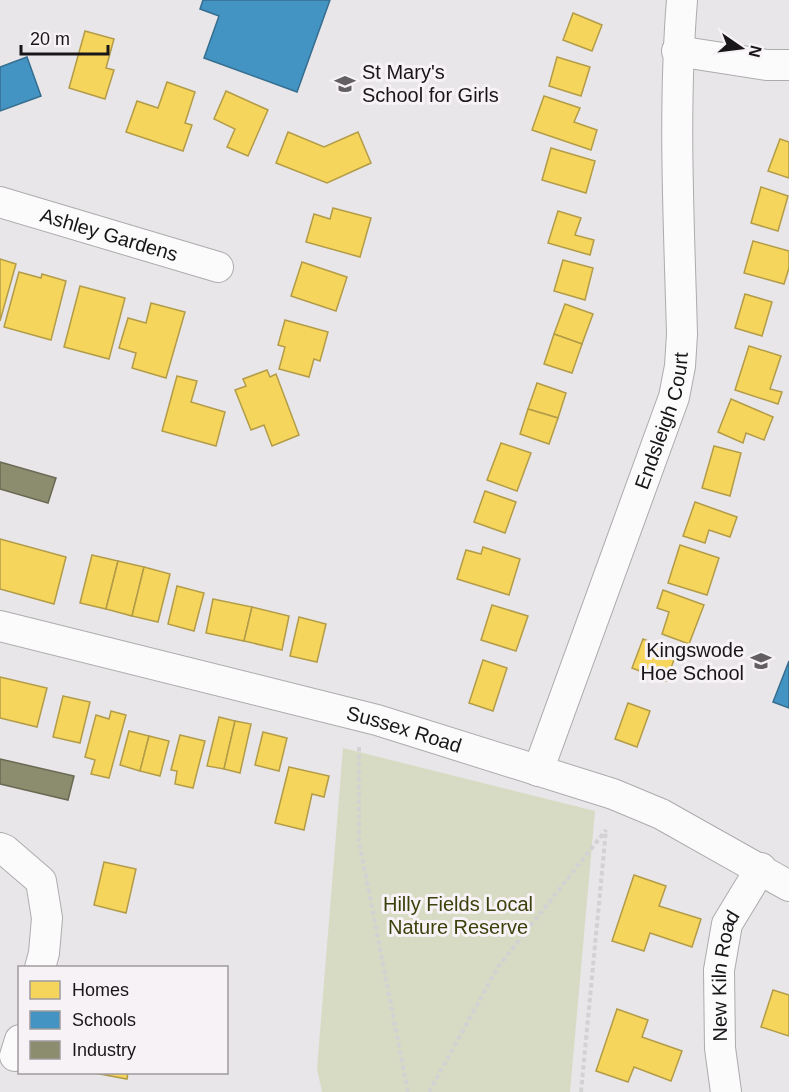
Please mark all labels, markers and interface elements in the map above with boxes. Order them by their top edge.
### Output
scale bar [21,18,108,56]
north arrow [711,18,771,78]
text: 20 m [30,29,70,49]
text: N [745,44,765,59]
place label: St Mary's School for Girls [362,61,499,106]
school or university icon: St Mary's School for Girls [333,72,357,96]
street label: Ashley Gardens [38,204,181,265]
street label: Endsleigh Court [630,351,692,492]
place label: Kingswode Hoe School [641,639,744,684]
school or university icon: Kingswode Hoe School [749,649,773,673]
street label: Sussex Road [344,702,464,757]
park label: Hilly Fields Local Nature Reserve [383,893,533,938]
street label: New Kiln Road [708,906,744,1042]
legend [18,966,228,1074]
text: Homes [72,980,129,1000]
text: Schools [72,1010,136,1030]
text: Industry [72,1040,136,1060]

